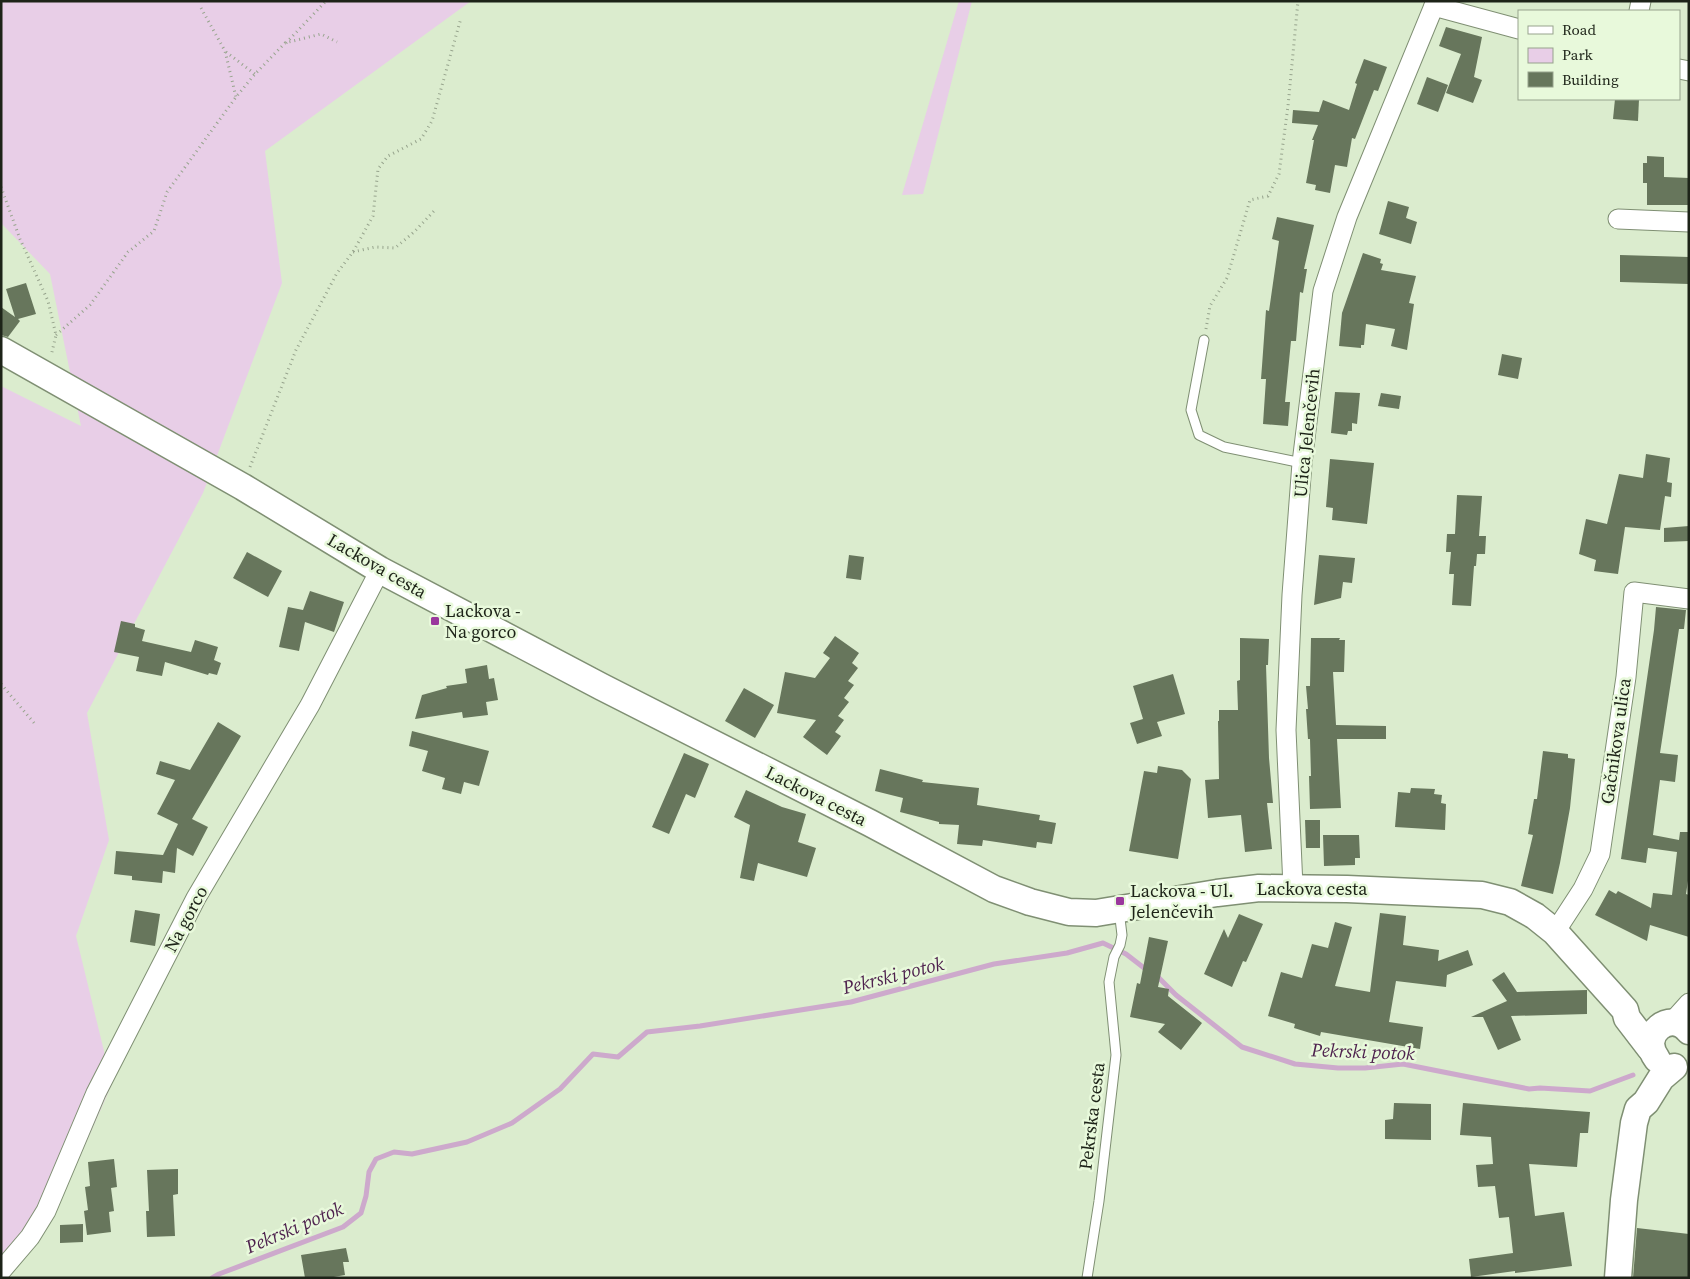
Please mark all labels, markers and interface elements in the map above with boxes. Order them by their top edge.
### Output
legend [1518,10,1680,100]
text: Road [1562,19,1596,40]
text: Park [1562,44,1594,65]
text: Building [1562,69,1619,90]
street label: Ulica Jelenčevih [1287,367,1326,499]
street label: Lackova cesta [323,527,432,605]
place label: Lackova - Na gorco [445,598,521,644]
marker: Lackova - Na gorco [429,615,441,627]
street label: Gačnikova ulica [1594,675,1637,806]
street label: Lackova cesta [761,759,872,832]
street label: Lackova cesta [1257,876,1368,901]
place label: Lackova - Ul. Jelenčevih [1129,878,1234,924]
street label: Na gorco [158,881,213,956]
marker: Lackova - Ul. Jelenčevih [1114,895,1126,907]
water label: Pekrski potok [839,950,946,1000]
water label: Pekrski potok [1310,1036,1415,1066]
street label: Pekrska cesta [1073,1060,1111,1171]
water label: Pekrski potok [240,1195,347,1260]

